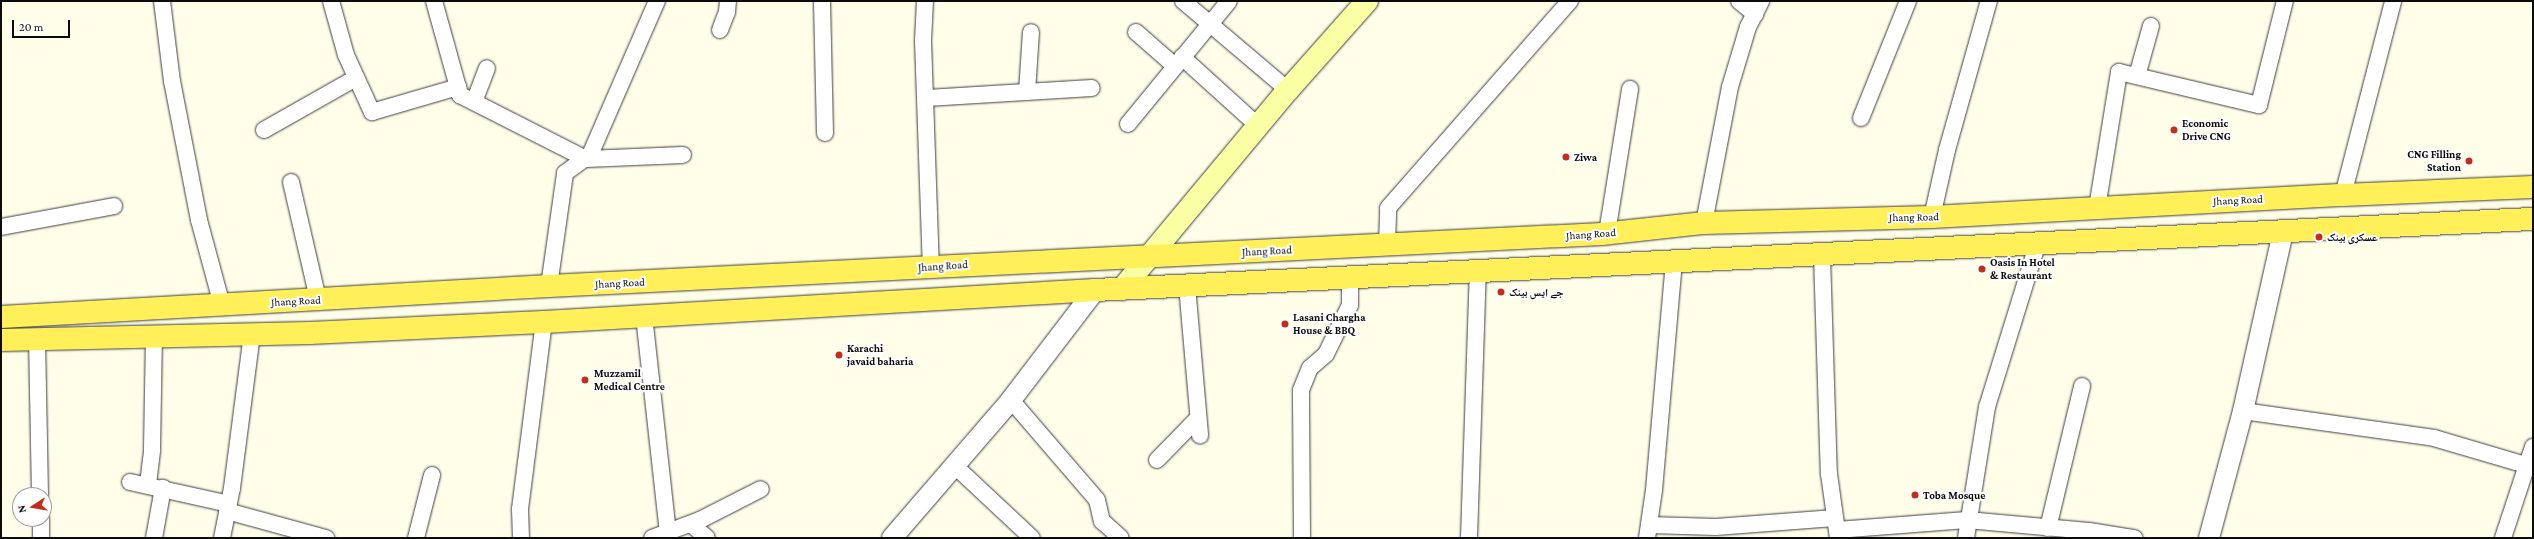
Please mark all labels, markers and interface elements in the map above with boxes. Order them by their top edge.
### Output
scale bar [14,12,72,38]
text: 20 m [19,20,43,34]
place label: Economic Drive CNG [2182,117,2231,143]
marker: Economic Drive CNG [2169,125,2179,135]
place label: CNG Filling Station [2407,148,2461,174]
place label: Ziwa [1574,150,1597,164]
marker: Ziwa [1561,152,1571,162]
marker: CNG Filling Station [2464,156,2474,166]
street label: Jhang Road [2213,192,2263,208]
street label: Jhang Road [1889,210,1939,224]
street label: Jhang Road [1566,226,1616,242]
place label: عسکری بینک [2327,230,2378,244]
marker: عسکری بینک [2314,232,2324,242]
street label: Jhang Road [1242,243,1292,259]
place label: Oasis In Hotel & Restaurant [1990,256,2055,282]
street label: Jhang Road [918,258,968,274]
marker: Oasis In Hotel & Restaurant [1977,264,1987,274]
street label: Jhang Road [595,275,645,291]
place label: جے ایس بینک [1509,285,1564,299]
marker: جے ایس بینک [1496,287,1506,297]
street label: Jhang Road [271,293,321,309]
place label: Lasani Chargha House & BBQ [1293,311,1366,337]
marker: Lasani Chargha House & BBQ [1280,319,1290,329]
place label: Karachi javaid baharia [847,342,913,368]
marker: Karachi javaid baharia [834,350,844,360]
place label: Muzzamil Medical Centre [594,367,665,393]
marker: Muzzamil Medical Centre [579,374,591,386]
north arrow [12,487,52,527]
place label: Toba Mosque [1923,488,1985,502]
marker: Toba Mosque [1910,490,1920,500]
text: N [15,504,28,514]

